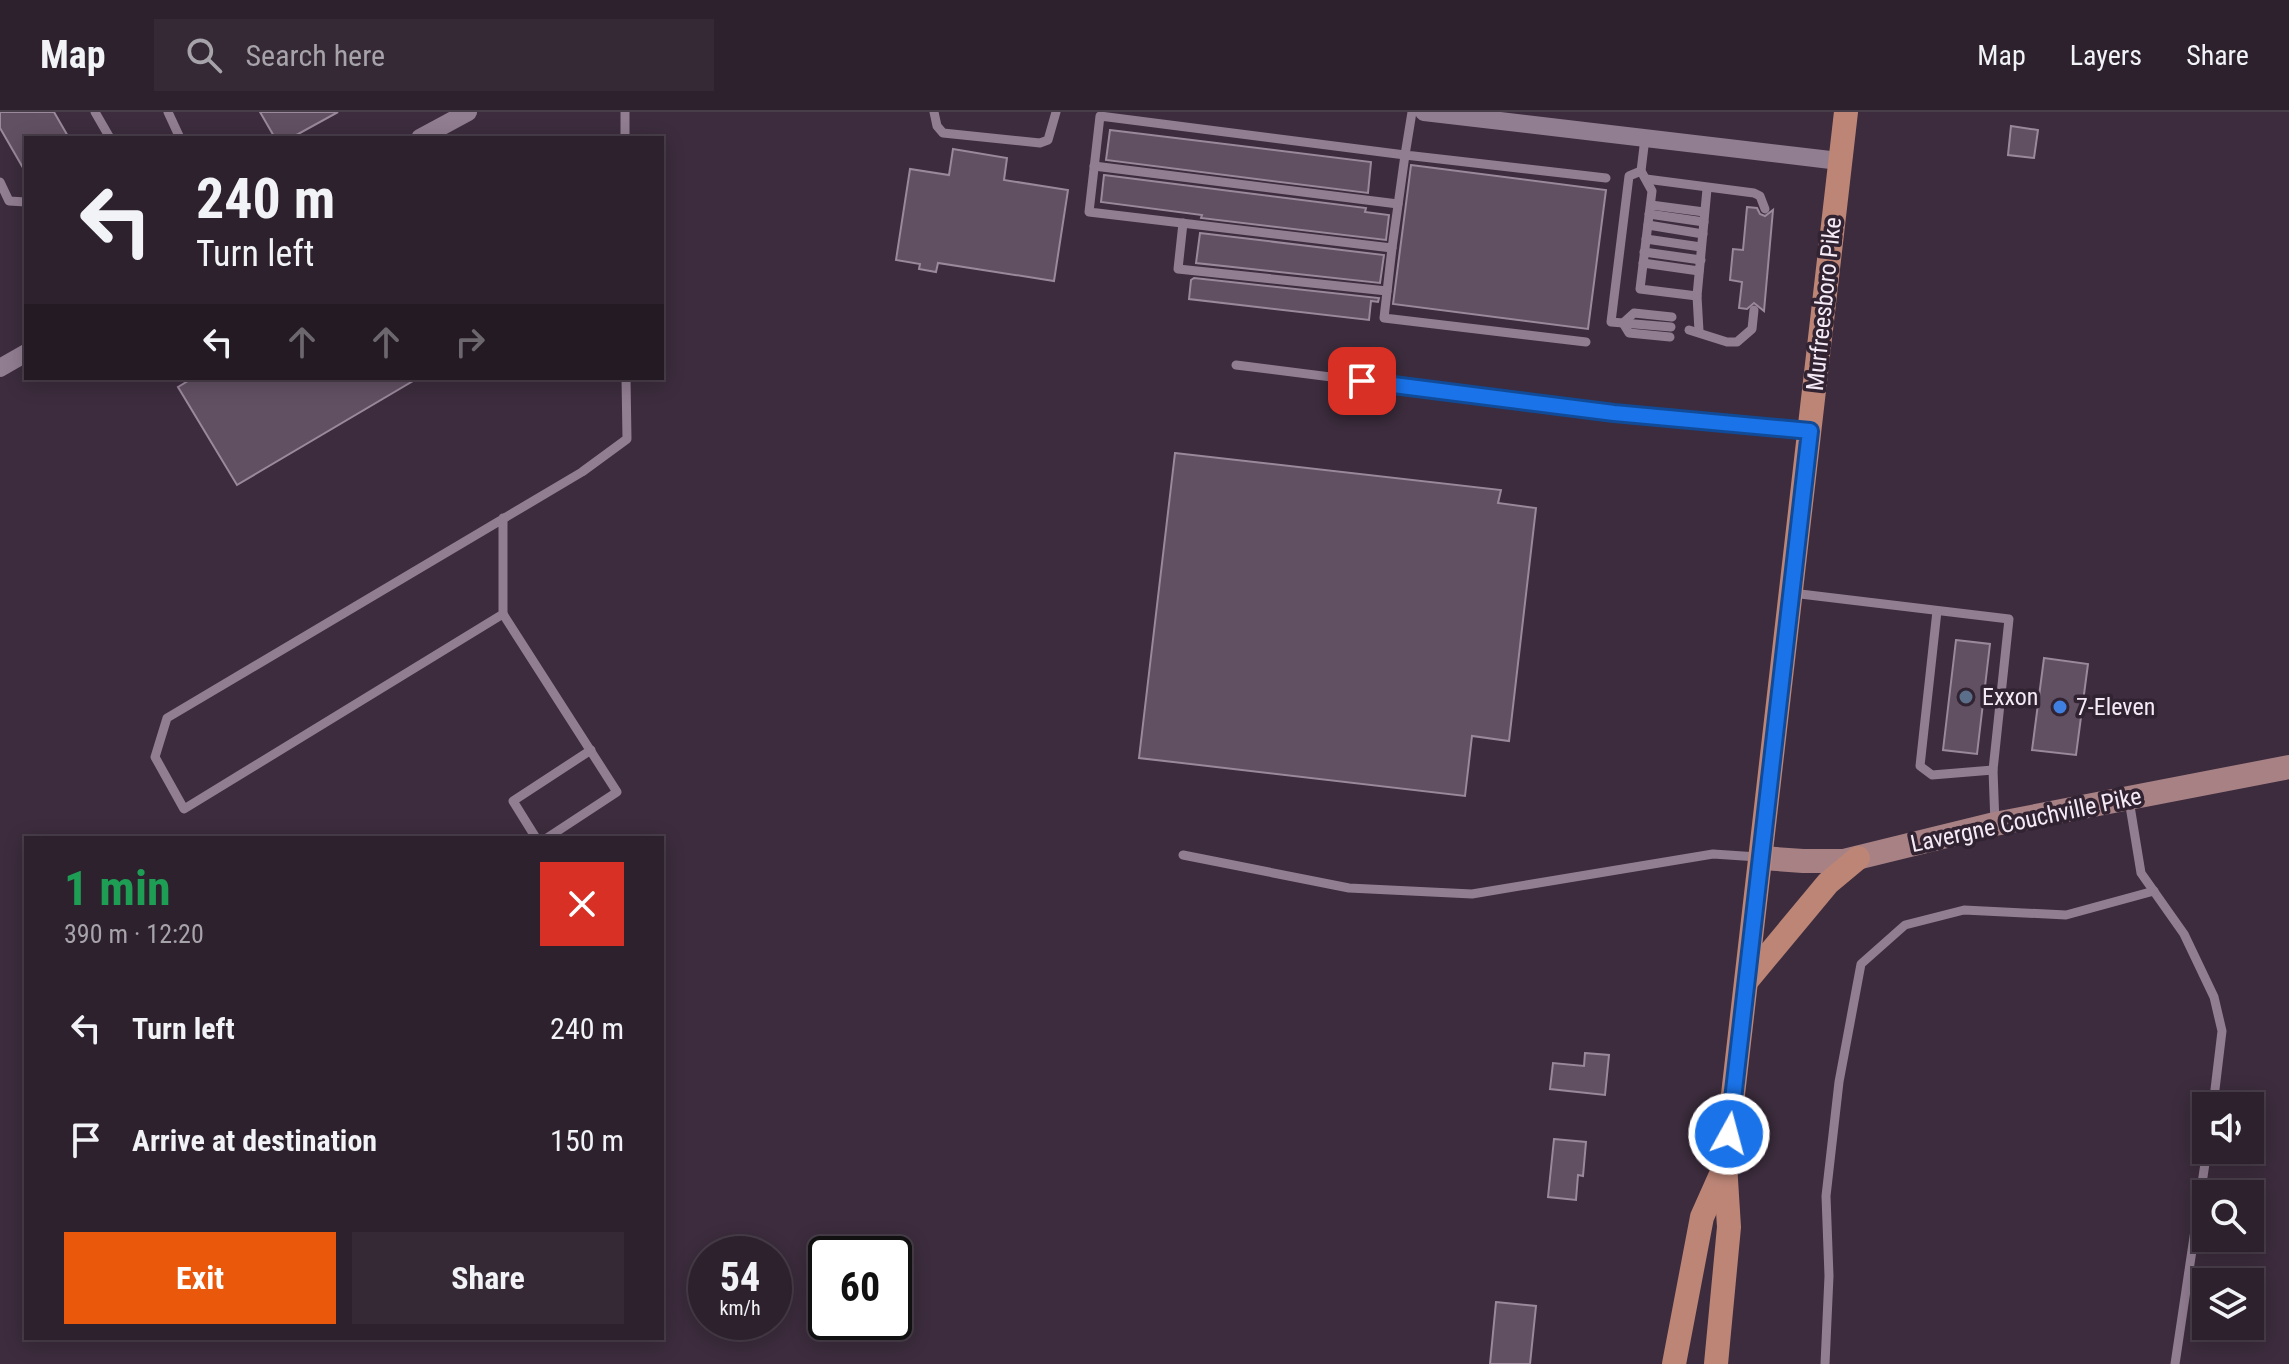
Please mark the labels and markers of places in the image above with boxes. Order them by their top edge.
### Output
pin [1328,347,1396,415]
place label: Exxon [1982,683,2038,711]
marker: Exxon [1957,688,1975,706]
place label: 7-Eleven [2076,693,2155,721]
marker: 7-Eleven [2051,698,2069,716]

